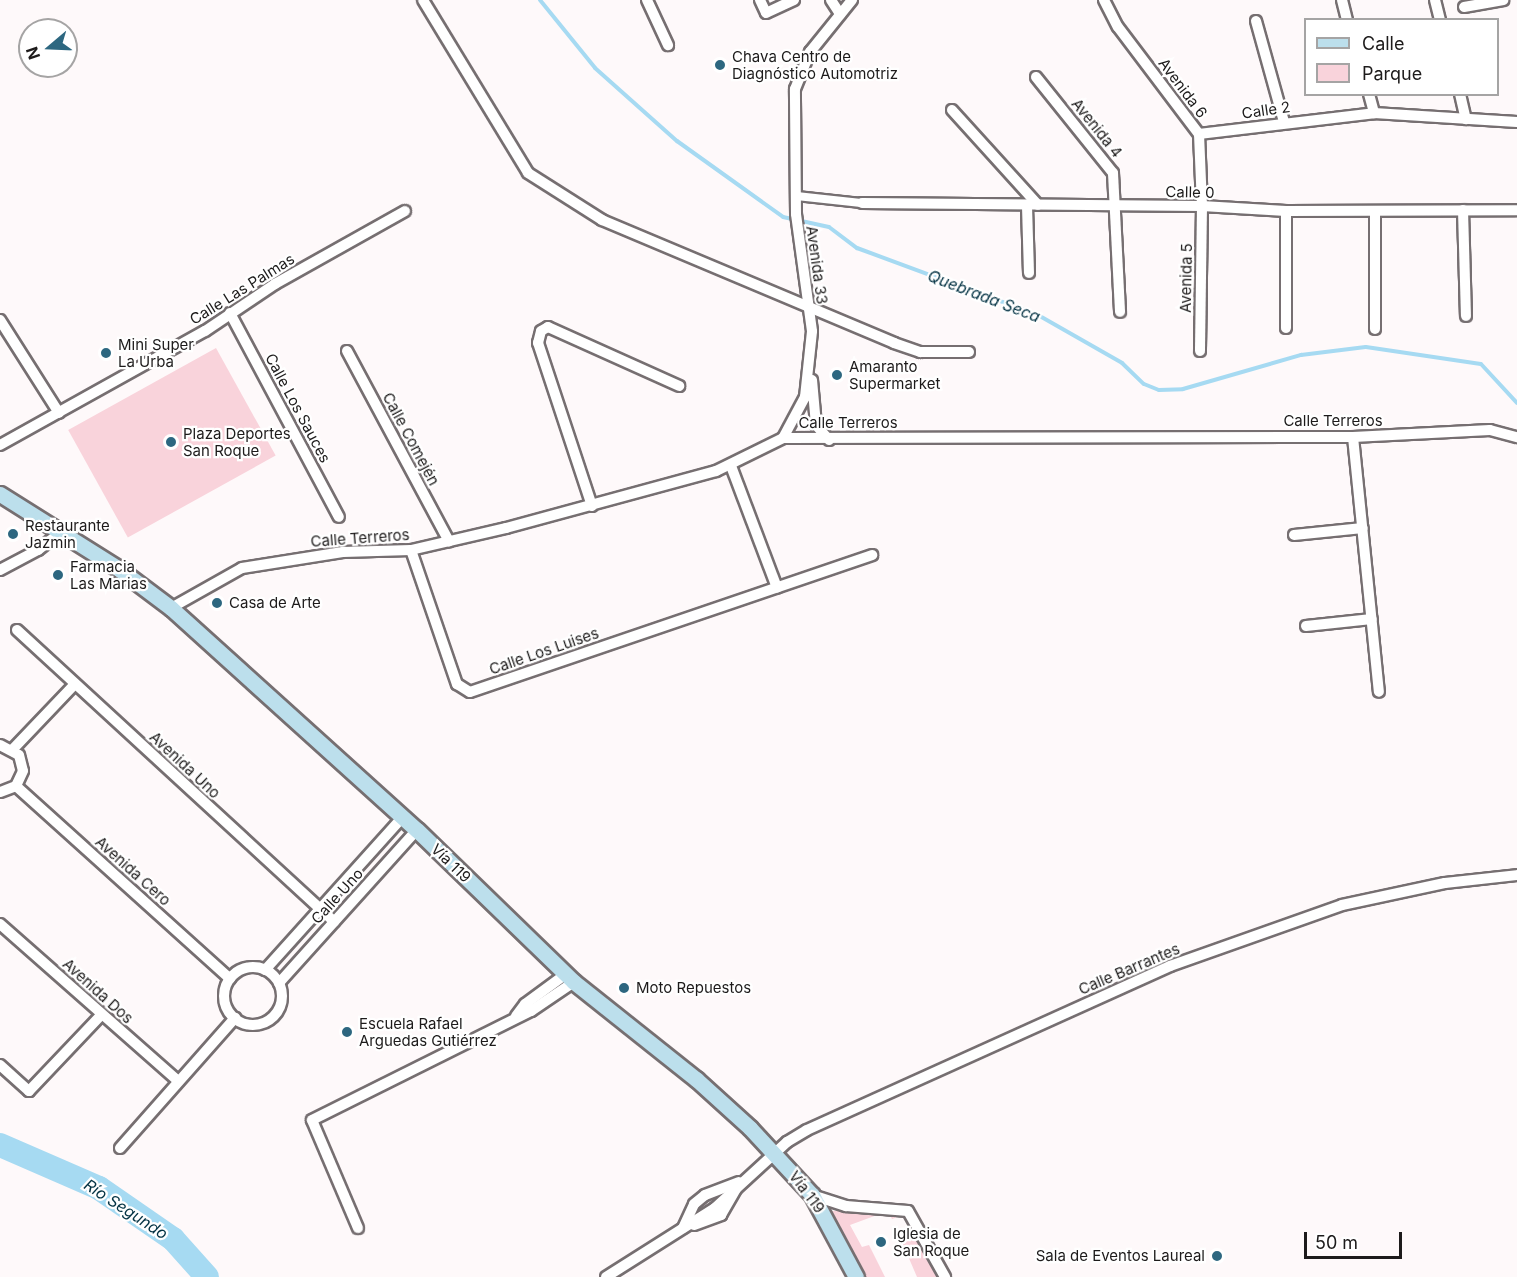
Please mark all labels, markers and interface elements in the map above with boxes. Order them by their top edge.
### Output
north arrow [18,18,78,78]
legend [1304,18,1499,96]
text: Calle [1362,33,1404,54]
text: N [21,44,44,62]
place label: Chava Centro de Diagnóstico Automotriz [732,47,898,82]
street label: Avenida 6 [1155,55,1211,121]
marker: Chava Centro de Diagnóstico Automotriz [713,58,727,72]
text: Parque [1362,63,1422,84]
street label: Avenida 4 [1068,95,1126,161]
street label: Calle 2 [1241,98,1291,122]
street label: Calle 0 [1165,183,1215,201]
street label: Avenida 33 [803,225,831,305]
street label: Avenida 5 [1176,243,1196,313]
street label: Calle Las Palmas [186,250,298,328]
water label: Quebrada Seca [925,266,1043,326]
place label: Mini Super La Urba [118,335,194,370]
marker: Mini Super La Urba [99,346,113,360]
street label: Calle Los Sauces [262,350,334,466]
place label: Amaranto Supermarket [849,357,940,392]
marker: Amaranto Supermarket [830,368,844,382]
street label: Calle Comején [379,389,443,489]
street label: Calle Terreros [1283,412,1383,430]
street label: Calle Terreros [798,414,898,432]
place label: Plaza Deportes San Roque [183,424,291,459]
marker: Plaza Deportes San Roque [164,435,178,449]
place label: Restaurante Jazmin [25,516,110,551]
street label: Calle Terreros [310,526,410,550]
marker: Restaurante Jazmin [6,527,20,541]
place label: Farmacia Las Marias [70,557,147,592]
marker: Farmacia Las Marias [51,568,65,582]
place label: Casa de Arte [229,594,321,612]
marker: Casa de Arte [210,596,224,610]
street label: Calle Los Luises [487,624,601,678]
street label: Avenida Uno [146,728,224,802]
street label: Avenida Cero [92,833,174,909]
street label: Vía 119 [427,840,475,886]
street label: Calle Uno [307,864,367,928]
street label: Calle Barrantes [1076,940,1182,998]
street label: Avenida Dos [59,955,137,1027]
place label: Moto Repuestos [636,979,751,997]
marker: Moto Repuestos [617,981,631,995]
place label: Escuela Rafael Arguedas Gutiérrez [359,1014,497,1049]
marker: Escuela Rafael Arguedas Gutiérrez [340,1025,354,1039]
street label: Vía 119 [785,1167,829,1217]
water label: Río Segundo [81,1175,171,1243]
scale bar [1307,1220,1404,1258]
place label: Iglesia de San Roque [893,1224,969,1259]
text: 50 m [1315,1232,1358,1253]
marker: Iglesia de San Roque [874,1235,888,1249]
place label: Sala de Eventos Laureal [1036,1247,1205,1265]
marker: Sala de Eventos Laureal [1210,1249,1224,1263]

